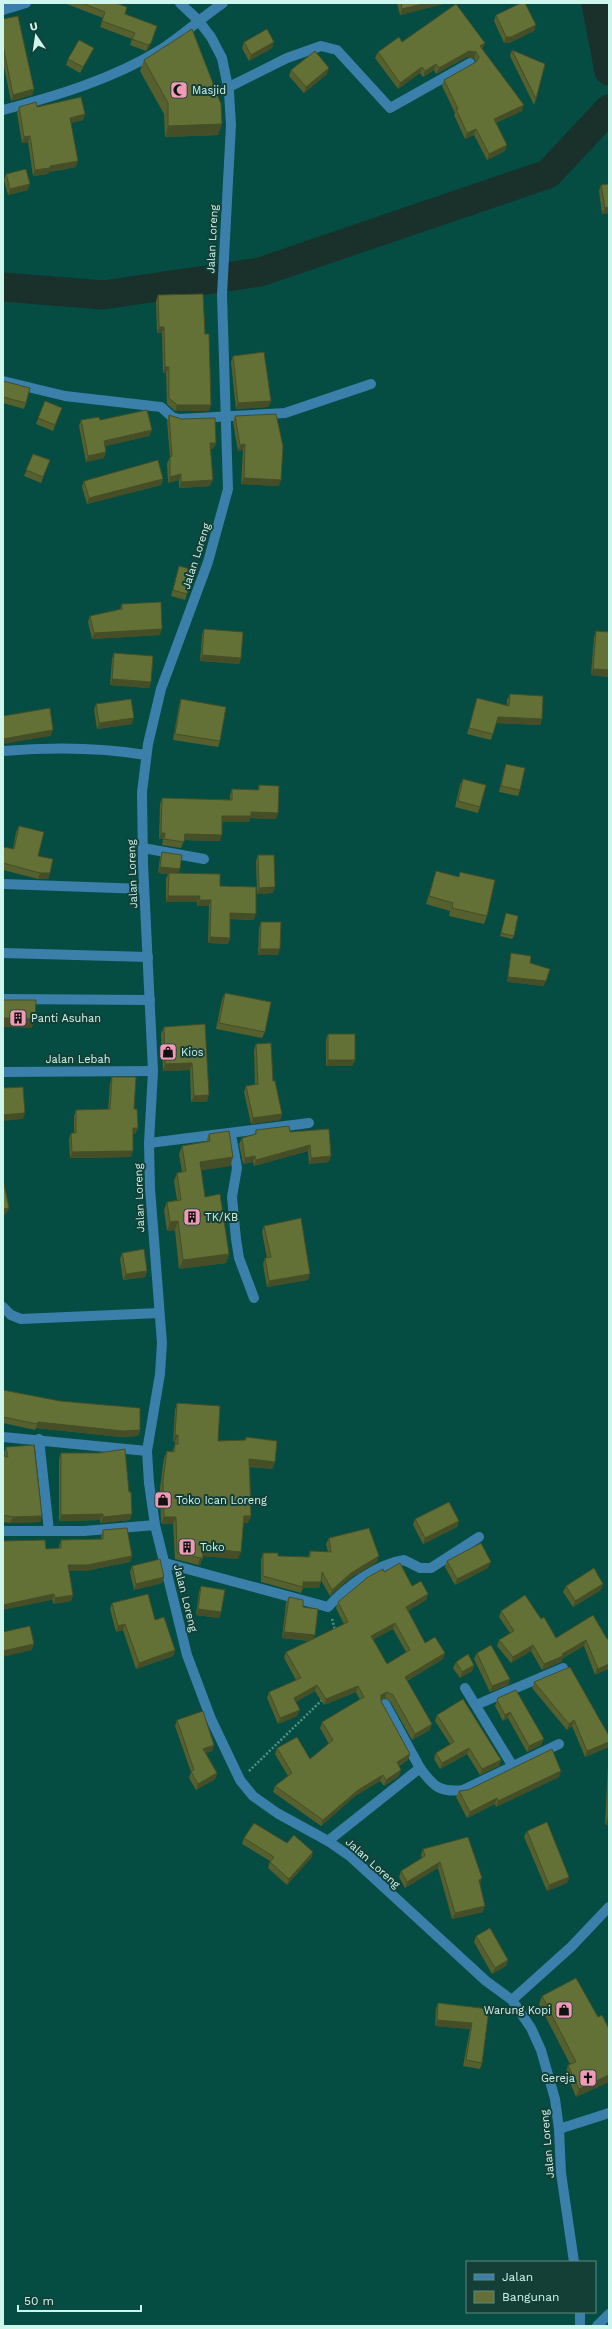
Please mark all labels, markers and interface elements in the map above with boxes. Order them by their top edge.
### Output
north arrow [16,16,56,56]
text: U [29,19,39,34]
mosque icon: Masjid [169,80,189,100]
place label: Masjid [192,84,226,97]
street label: Jalan Loreng [204,204,221,274]
street label: Jalan Loreng [180,521,213,591]
street label: Jalan Loreng [125,839,140,909]
building icon: Panti Asuhan [8,1008,28,1028]
place label: Panti Asuhan [31,1012,101,1025]
shop icon: Kios [158,1042,178,1062]
place label: Kios [181,1046,204,1059]
street label: Jalan Lebah [45,1053,111,1066]
street label: Jalan Loreng [132,1163,147,1233]
building icon: TK/KB [182,1207,202,1227]
place label: TK/KB [205,1211,238,1224]
shop icon: Toko Ican Loreng [153,1490,173,1510]
place label: Toko Ican Loreng [176,1494,267,1507]
building icon: Toko [177,1537,197,1557]
place label: Toko [200,1541,225,1554]
street label: Jalan Loreng [171,1563,200,1633]
street label: Jalan Loreng [343,1836,403,1891]
shop icon: Warung Kopi [554,2000,574,2020]
place label: Warung Kopi [484,2004,551,2017]
church icon: Gereja [578,2068,598,2088]
place label: Gereja [541,2072,575,2085]
street label: Jalan Loreng [538,2109,557,2179]
legend [466,2261,596,2313]
text: Jalan [502,2270,533,2284]
scale bar [18,2287,141,2313]
text: Bangunan [502,2290,560,2304]
text: 50 m [24,2294,54,2308]

